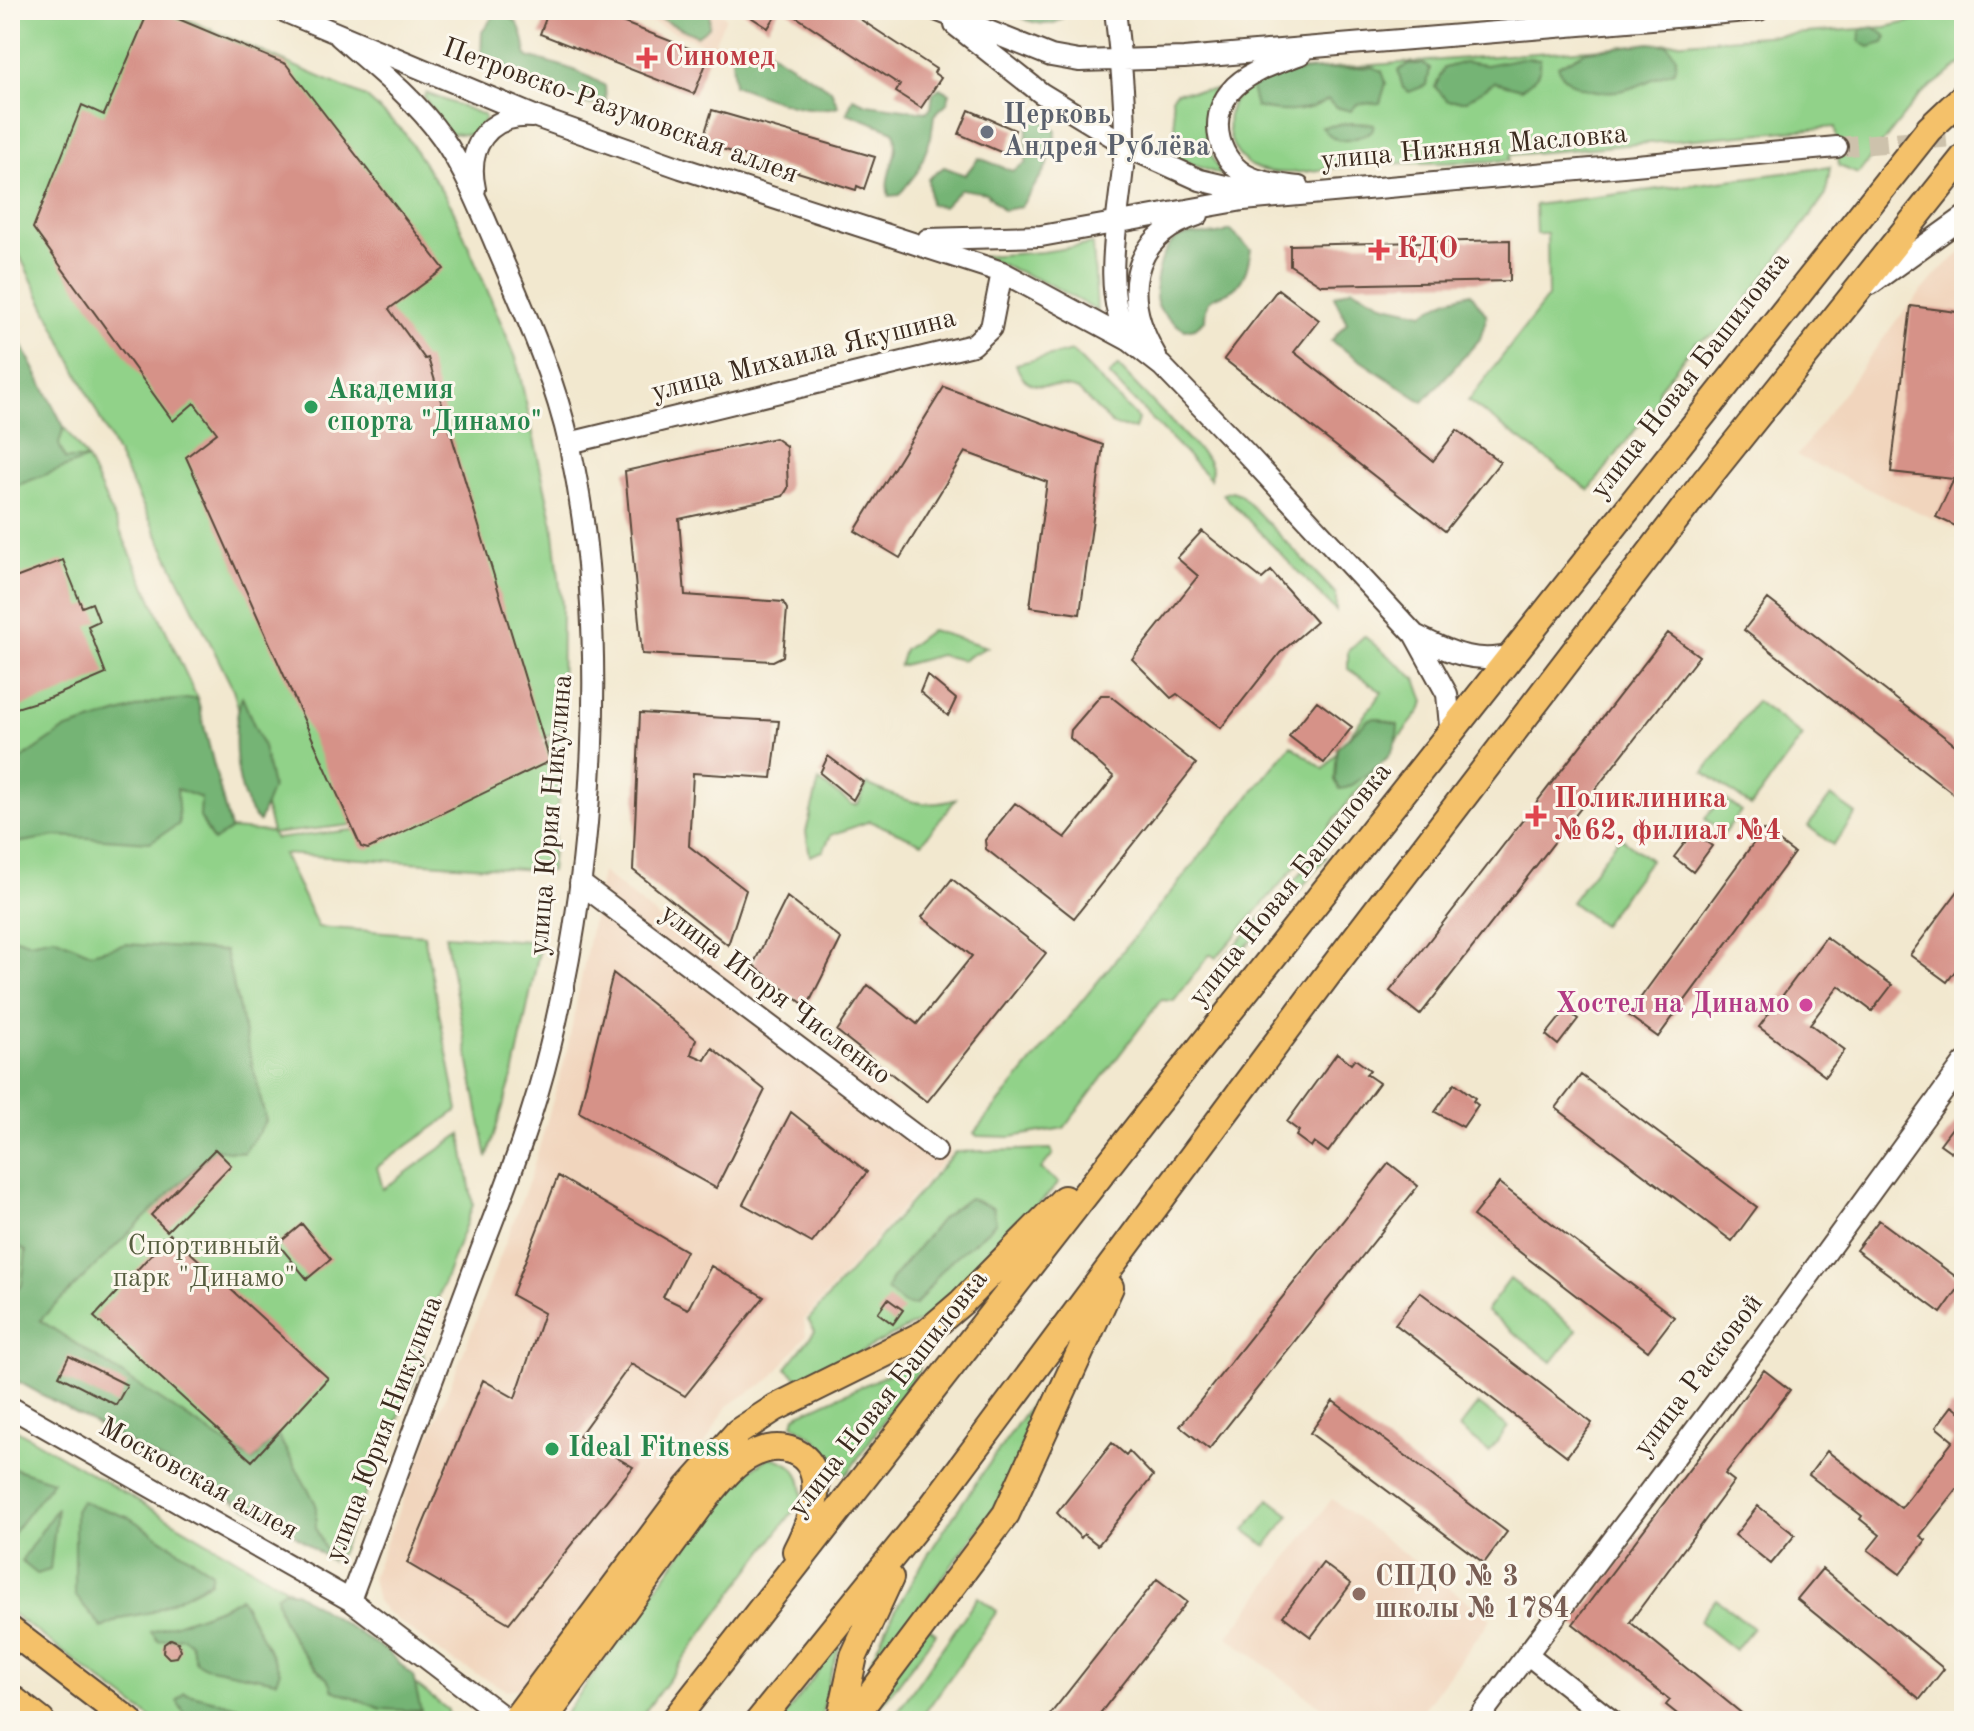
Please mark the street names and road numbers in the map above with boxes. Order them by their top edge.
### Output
street label: Петровско-Разумовская аллея [439,35,801,189]
street label: улица Нижняя Масловка [1319,121,1629,175]
street label: улица Новая Башиловка [1586,247,1796,505]
street label: улица Михаила Якушина [649,305,959,407]
street label: улица Юрия Никулина [526,673,578,957]
street label: улица Новая Башиловка [1184,758,1398,1012]
street label: улица Игоря Численко [655,899,895,1091]
street label: улица Новая Башиловка [784,1265,994,1523]
street label: улица Расковой [1629,1290,1769,1462]
street label: улица Юрия Никулина [321,1292,449,1566]
street label: Московская аллея [94,1414,302,1546]

